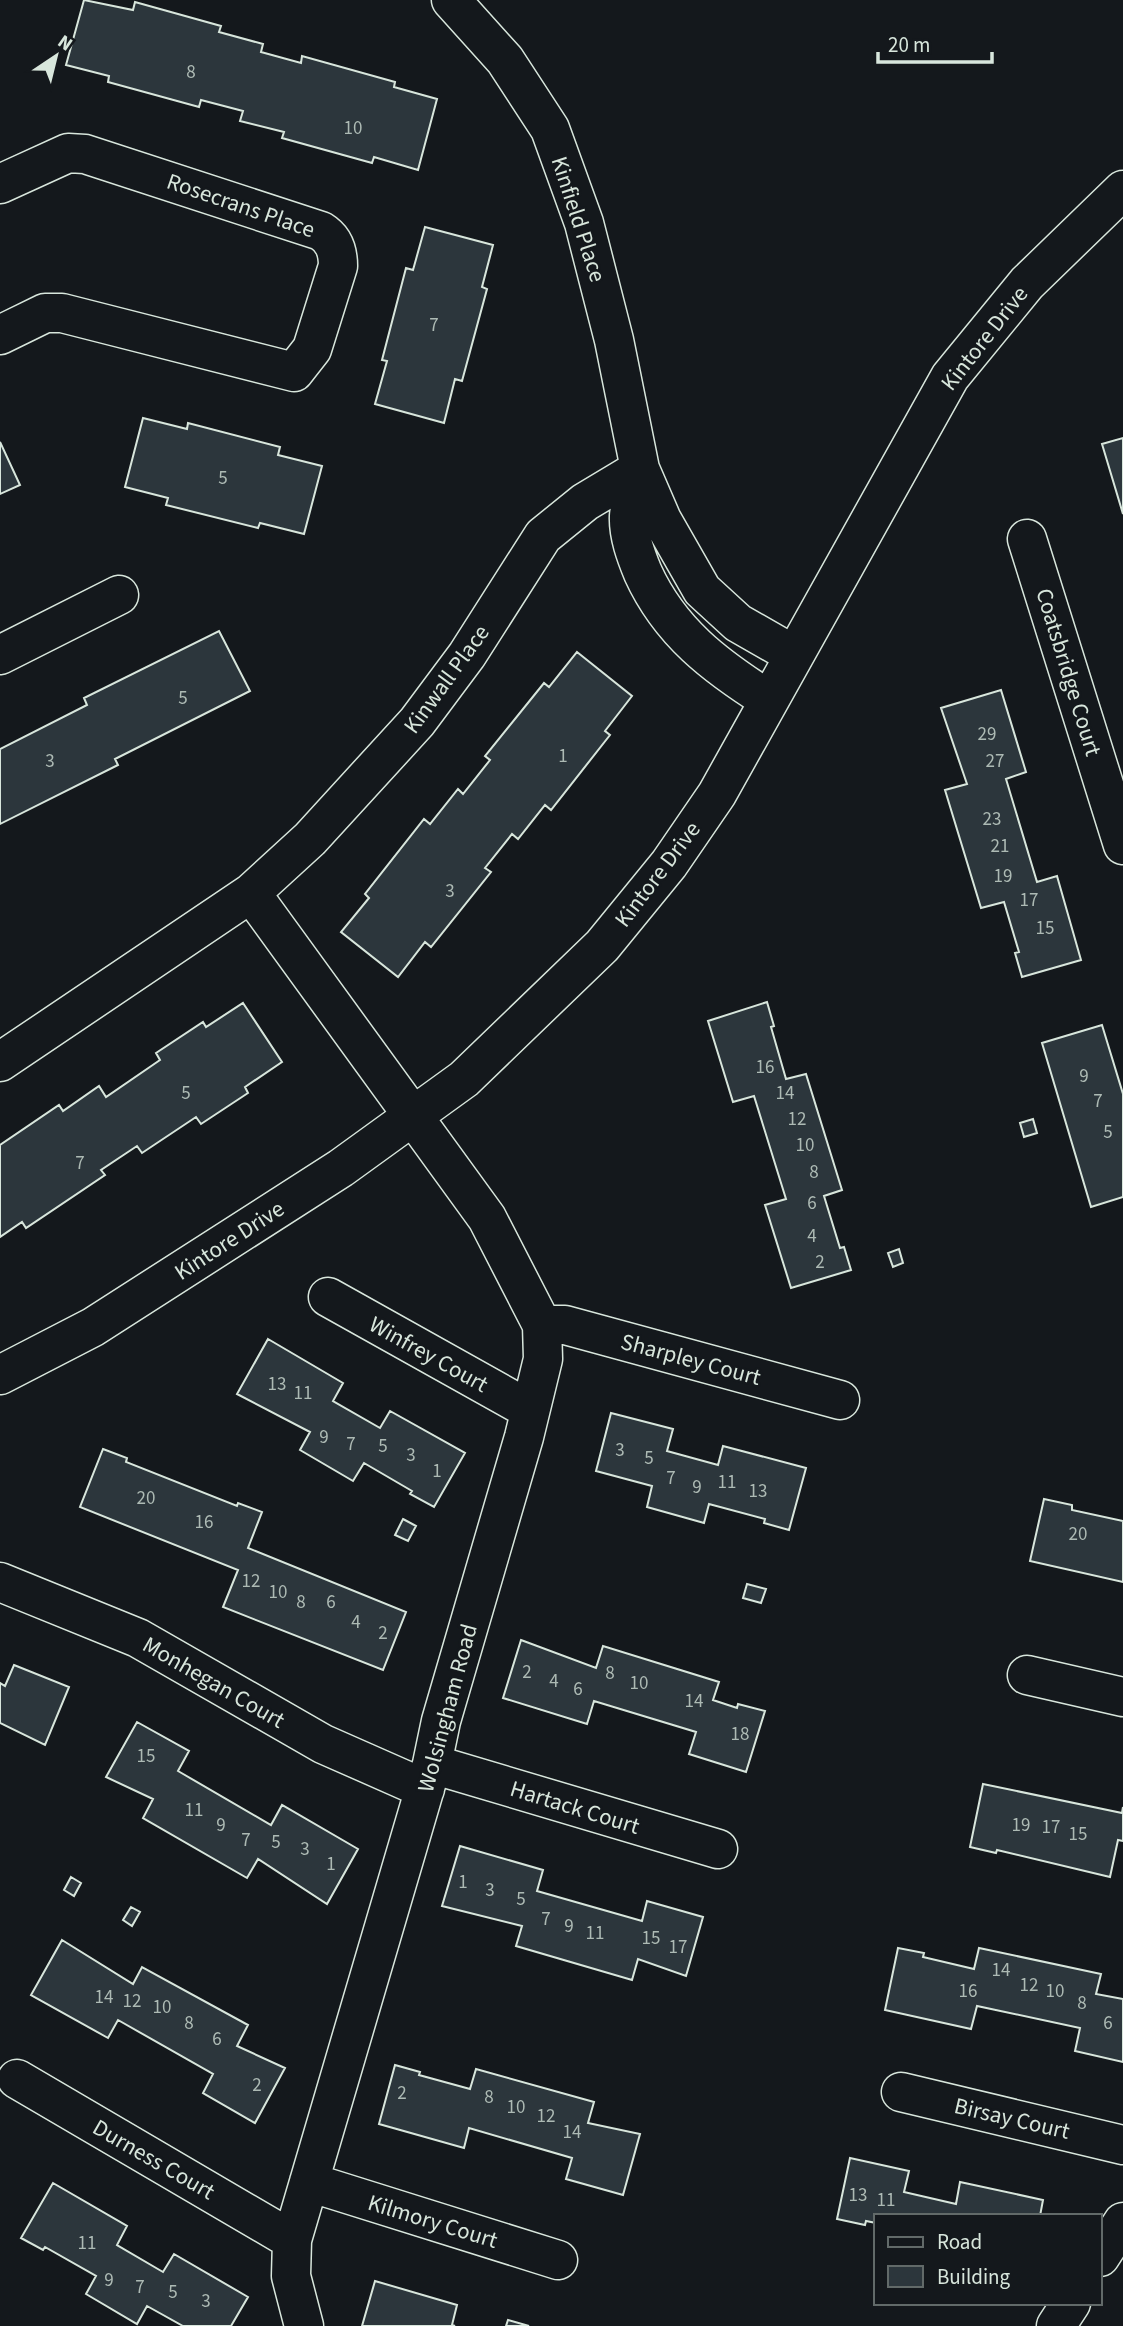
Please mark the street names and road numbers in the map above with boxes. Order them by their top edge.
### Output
street label: Kinfield Place [543,152,614,286]
street label: Rosecrans Place [162,165,319,246]
street label: Kintore Drive [933,279,1036,398]
street label: Coatsbridge Court [1027,584,1110,760]
street label: Kinwall Place [396,618,497,741]
street label: Kintore Drive [607,814,708,934]
street label: Kintore Drive [168,1193,291,1288]
street label: Winfrey Court [363,1308,494,1401]
street label: Sharpley Court [617,1325,765,1394]
street label: Wolsingham Road [409,1620,486,1796]
street label: Monhegan Court [137,1628,291,1737]
street label: Hartack Court [506,1772,644,1843]
street label: Birsay Court [951,2089,1073,2148]
street label: Durness Court [86,2111,221,2208]
street label: Kilmory Court [364,2186,502,2257]

